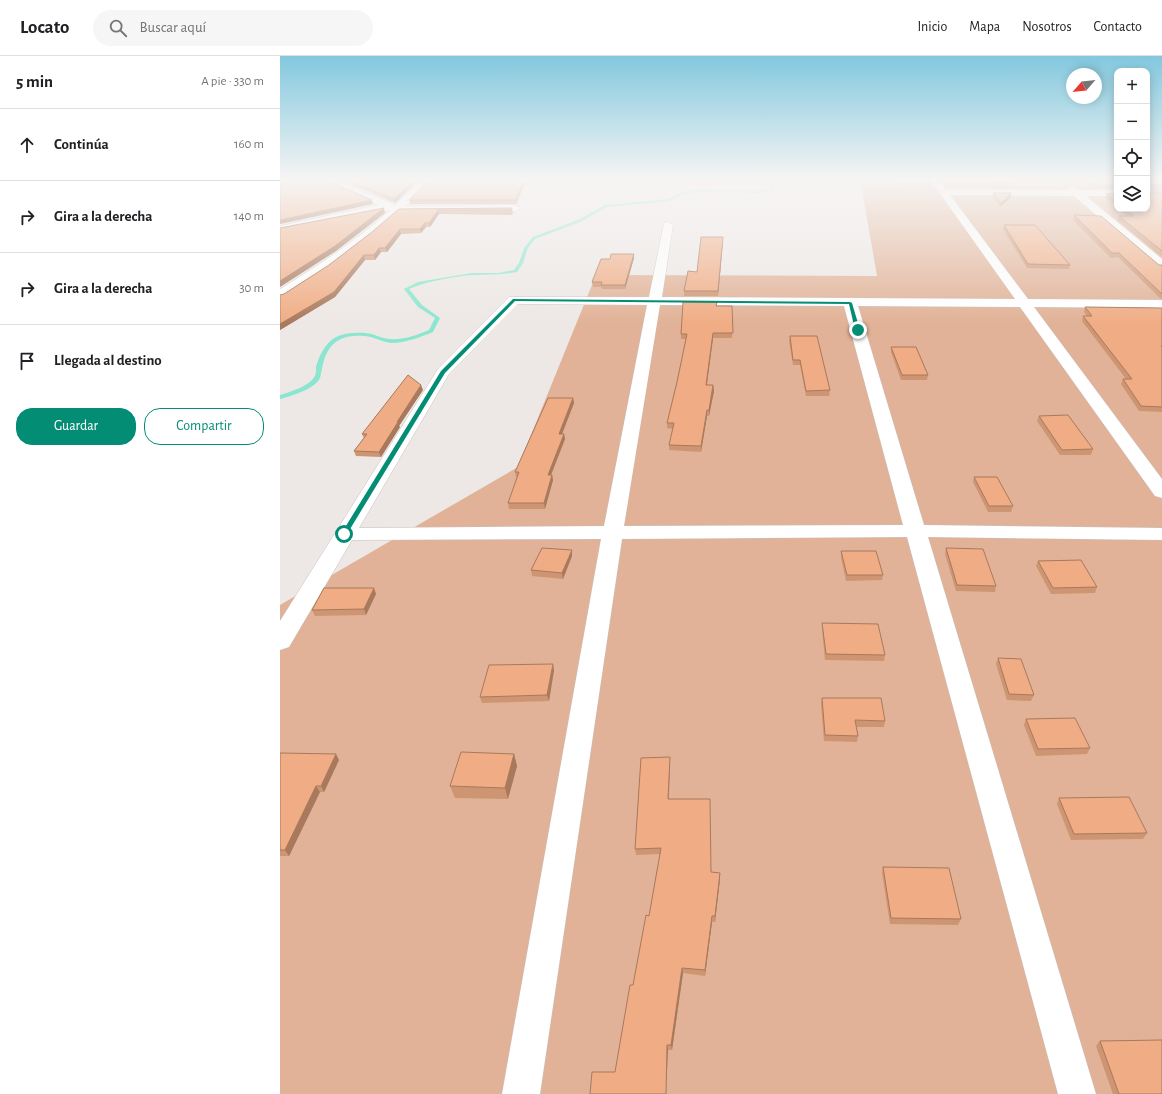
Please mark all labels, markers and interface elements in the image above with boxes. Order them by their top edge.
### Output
search box [93,10,373,46]
icon: search [107,17,129,39]
text: Locato [20,18,69,37]
text: Buscar aquí [139,20,206,35]
text: Inicio [917,20,947,34]
text: Mapa [969,20,1000,34]
text: Nosotros [1022,20,1072,34]
text: Contacto [1094,20,1142,34]
north arrow [1066,68,1102,104]
map controls [1114,68,1150,212]
button: + [1114,68,1150,104]
text: 5 min [16,73,53,90]
text: A pie · 330 m [201,75,264,88]
button: − [1114,104,1150,140]
icon: ahead [16,134,38,156]
text: Continúa [54,137,109,152]
text: 160 m [234,138,264,151]
button: locate [1114,140,1150,176]
button: layers [1114,176,1150,212]
icon: right [16,206,38,228]
text: Gira a la derecha [54,209,153,224]
text: 140 m [234,210,264,223]
icon: right [16,278,38,300]
text: Gira a la derecha [54,281,153,296]
text: 30 m [239,282,264,295]
route end [849,321,867,339]
icon: arrive [16,350,38,372]
text: Llegada al destino [54,353,162,368]
button: Guardar [16,408,136,445]
button: Compartir [144,408,264,445]
route start [335,525,353,543]

